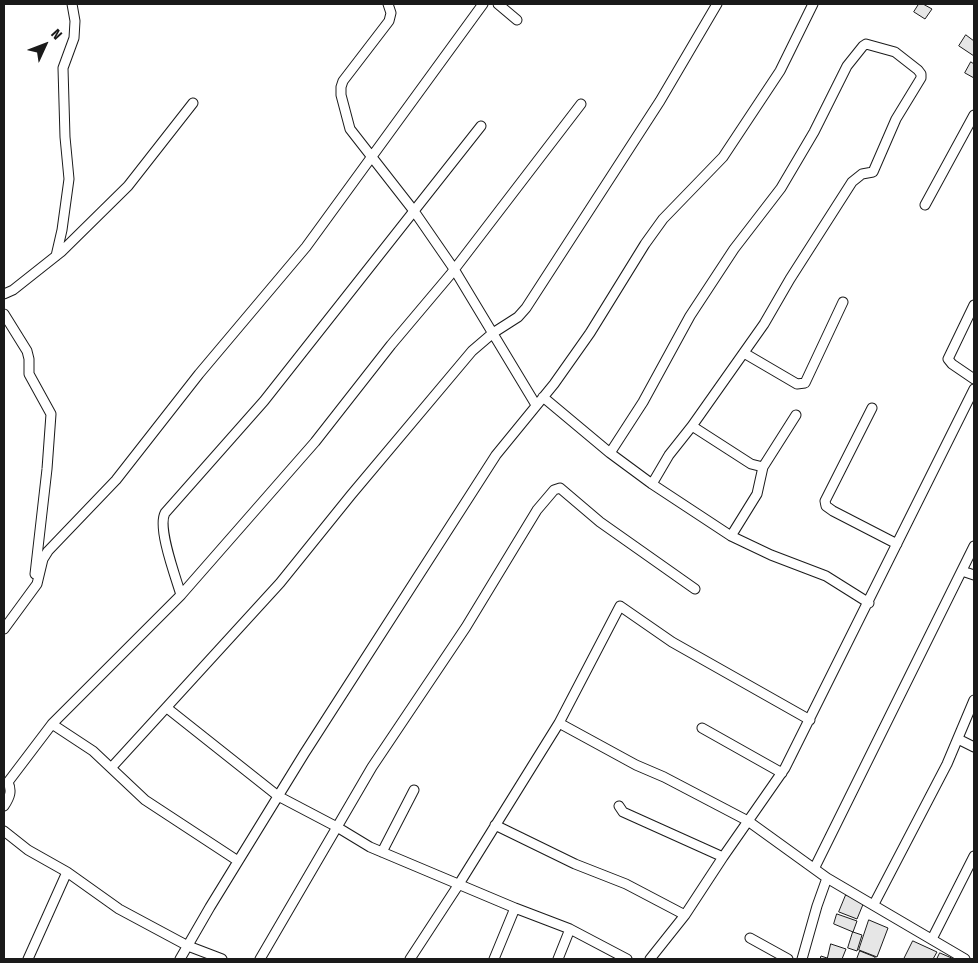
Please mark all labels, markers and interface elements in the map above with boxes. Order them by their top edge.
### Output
north arrow [20,20,70,70]
text: N [47,26,65,43]

